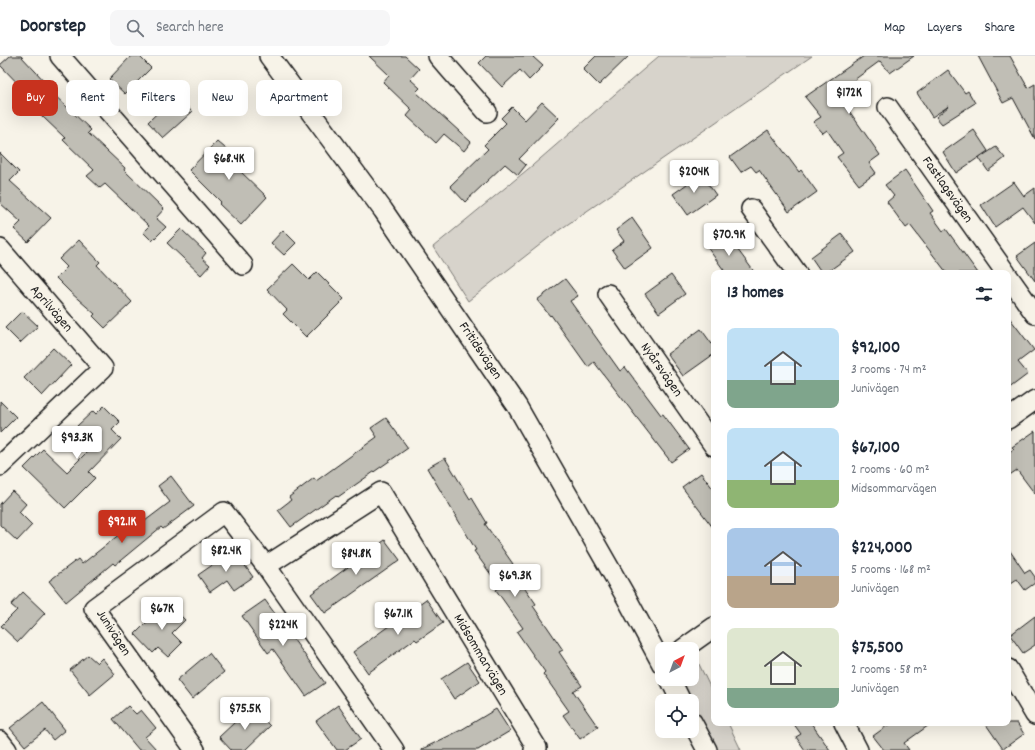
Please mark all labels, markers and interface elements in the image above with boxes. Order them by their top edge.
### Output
search box [110,10,390,46]
text: Doorstep [20,14,86,41]
icon: search [124,17,146,39]
text: Search here [156,17,224,39]
text: Map [884,18,905,38]
text: Layers [927,18,962,38]
text: Share [984,18,1015,38]
chip: Buy [12,80,58,116]
chip: Rent [66,80,119,116]
chip: Filters [127,80,190,116]
chip: New [198,80,248,116]
chip: Apartment [256,80,342,116]
pin: $172K [821,81,877,115]
text: $172K [836,84,862,103]
pin: $68.4K [196,147,262,181]
text: $68.4K [213,150,245,169]
street label: Fastlagsvägen [917,153,977,227]
pin: $204K [666,160,722,194]
text: $204K [679,163,709,182]
pin: $70.9K [696,223,762,257]
text: $70.9K [713,226,745,245]
street label: Aprilvägen [25,281,77,337]
text: 13 homes [727,282,784,306]
icon: filters [973,283,995,305]
street label: Fritidsvägen [453,318,507,384]
text: $92,100 [851,337,900,361]
street label: Nyårsvägen [635,339,687,401]
icon: home [759,344,807,392]
text: 3 rooms · 74 m² [851,361,927,380]
text: Junivägen [851,380,899,399]
pin: $93.3K [44,426,110,460]
text: $93.3K [61,429,93,448]
text: $67,100 [851,437,900,461]
icon: home [759,444,807,492]
text: 2 rooms · 60 m² [851,461,929,480]
text: Midsommarvägen [851,480,936,499]
pin: $92.1K [89,510,155,544]
text: $92.1K [107,513,137,532]
text: $224,000 [851,537,913,561]
pin: $82.4K [193,539,259,573]
text: $82.4K [210,542,242,561]
pin: $84.8K [323,542,389,576]
icon: home [759,544,807,592]
text: $84.8K [341,545,371,564]
text: 5 rooms · 168 m² [851,561,931,580]
pin: $69.3K [482,564,548,598]
text: $69.3K [499,567,531,586]
text: Junivägen [851,580,899,599]
pin: $67K [138,597,186,631]
text: $67K [150,600,174,619]
pin: $67.1K [365,602,431,636]
text: $67.1K [384,605,412,624]
street label: Junivägen [91,606,135,660]
street label: Midsommarvägen [448,610,512,700]
pin: $224K [255,613,311,647]
text: $224K [268,616,298,635]
text: $75,500 [851,637,904,661]
north arrow [655,642,699,686]
map controls [655,642,699,738]
icon: home [759,644,807,692]
text: 2 rooms · 58 m² [851,661,927,680]
text: Junivägen [851,680,899,699]
button: locate [655,694,699,738]
pin: $75.5K [212,697,278,731]
text: $75.5K [229,700,261,719]

